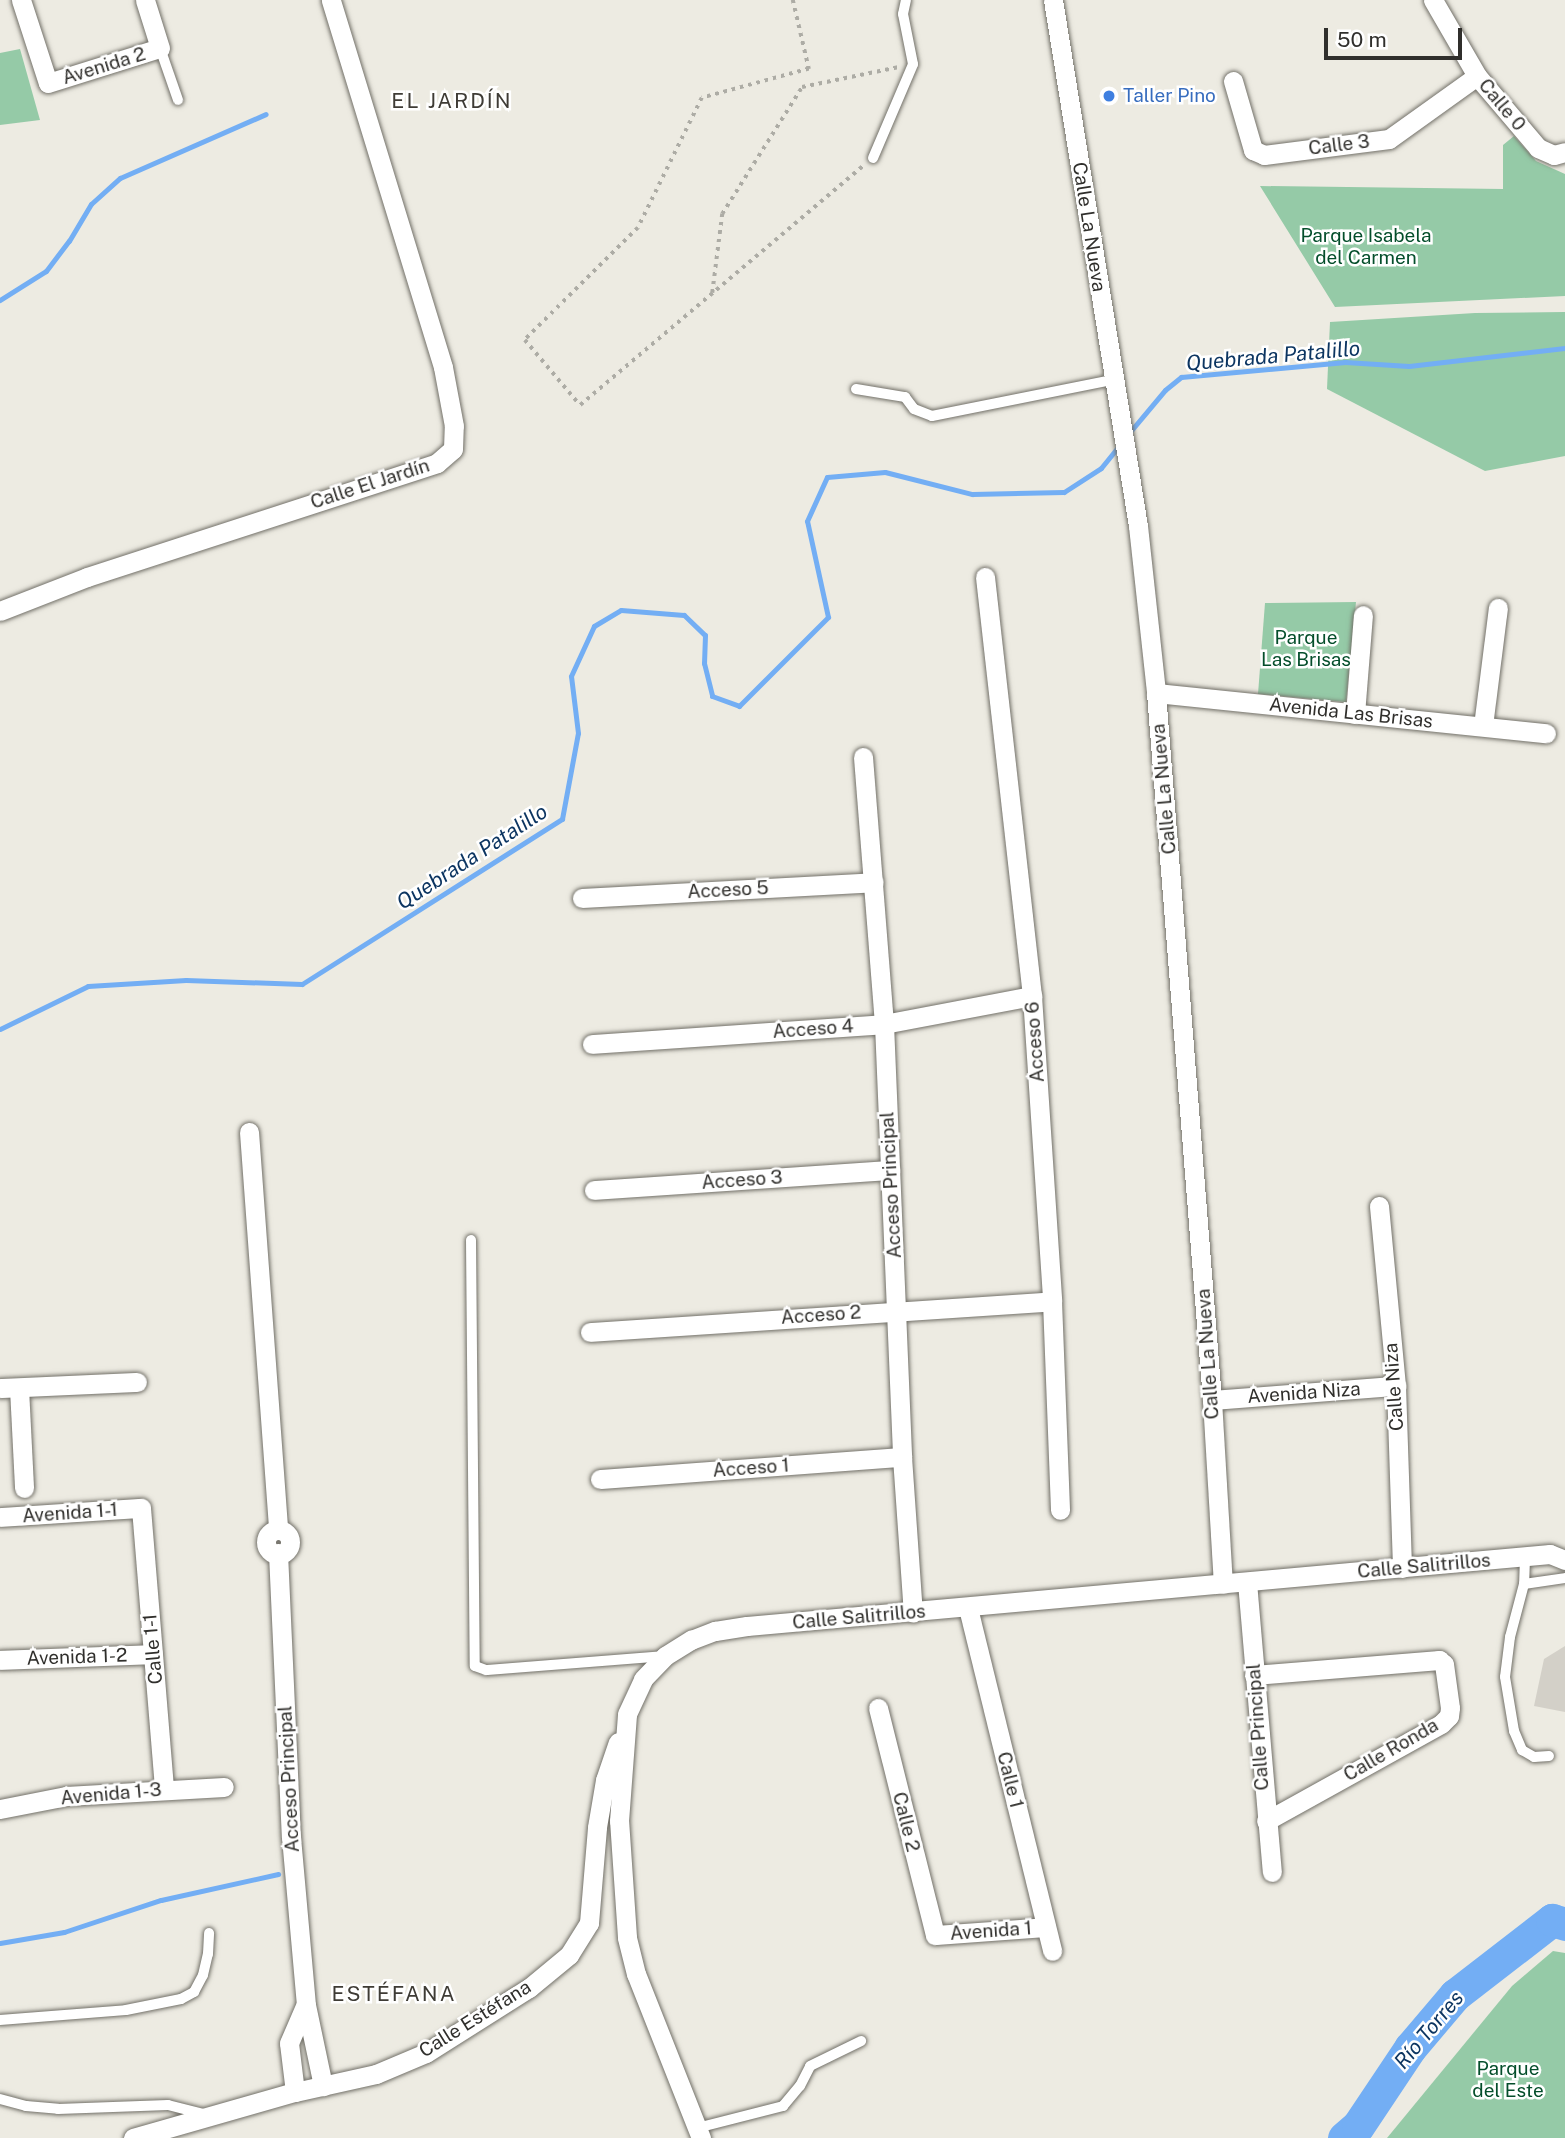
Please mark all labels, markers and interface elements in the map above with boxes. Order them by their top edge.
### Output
scale bar [1327,14,1465,58]
text: 50 m [1337,27,1387,52]
street label: Avenida 2 [60,43,148,89]
street label: Calle 0 [1474,74,1530,136]
place label: Taller Pino [1123,85,1216,107]
district label: EL JARDÍN [392,88,512,114]
marker: Taller Pino [1101,88,1117,104]
street label: Calle 3 [1307,130,1371,160]
street label: Calle La Nueva [1067,160,1111,294]
park label: Parque Isabela del Carmen [1300,225,1432,269]
water label: Quebrada Patalillo [1185,336,1361,376]
street label: Calle El Jardín [308,454,432,514]
park label: Parque Las Brisas [1261,627,1351,671]
street label: Avenida Las Brisas [1268,693,1434,733]
street label: Calle La Nueva [1147,723,1181,855]
water label: Quebrada Patalillo [392,799,552,915]
street label: Acceso 5 [687,876,769,904]
street label: Acceso 6 [1021,1001,1049,1083]
street label: Acceso 4 [772,1015,854,1043]
street label: Acceso Principal [876,1111,906,1259]
street label: Acceso 3 [701,1166,783,1194]
street label: Calle La Nueva [1192,1288,1224,1420]
street label: Acceso 2 [780,1301,862,1329]
street label: Calle Niza [1380,1342,1408,1432]
street label: Avenida Niza [1247,1378,1361,1408]
street label: Acceso 1 [712,1454,790,1482]
street label: Avenida 1-1 [21,1498,119,1528]
street label: Calle Salitrillos [1356,1549,1492,1583]
street label: Calle Salitrillos [791,1600,927,1634]
street label: Calle 1-1 [139,1613,167,1685]
street label: Avenida 1-2 [26,1644,128,1670]
street label: Calle Principal [1242,1663,1274,1791]
street label: Acceso Principal [274,1705,304,1853]
street label: Calle Ronda [1340,1714,1442,1786]
street label: Calle 1 [992,1749,1028,1811]
street label: Avenida 1-3 [59,1778,163,1810]
street label: Calle 2 [888,1790,924,1854]
street label: Avenida 1 [949,1917,1033,1945]
street label: Calle Estéfana [415,1976,535,2062]
district label: ESTÉFANA [332,1981,456,2007]
water label: Río Torres [1389,1986,1469,2074]
park label: Parque del Este [1472,2058,1544,2102]

